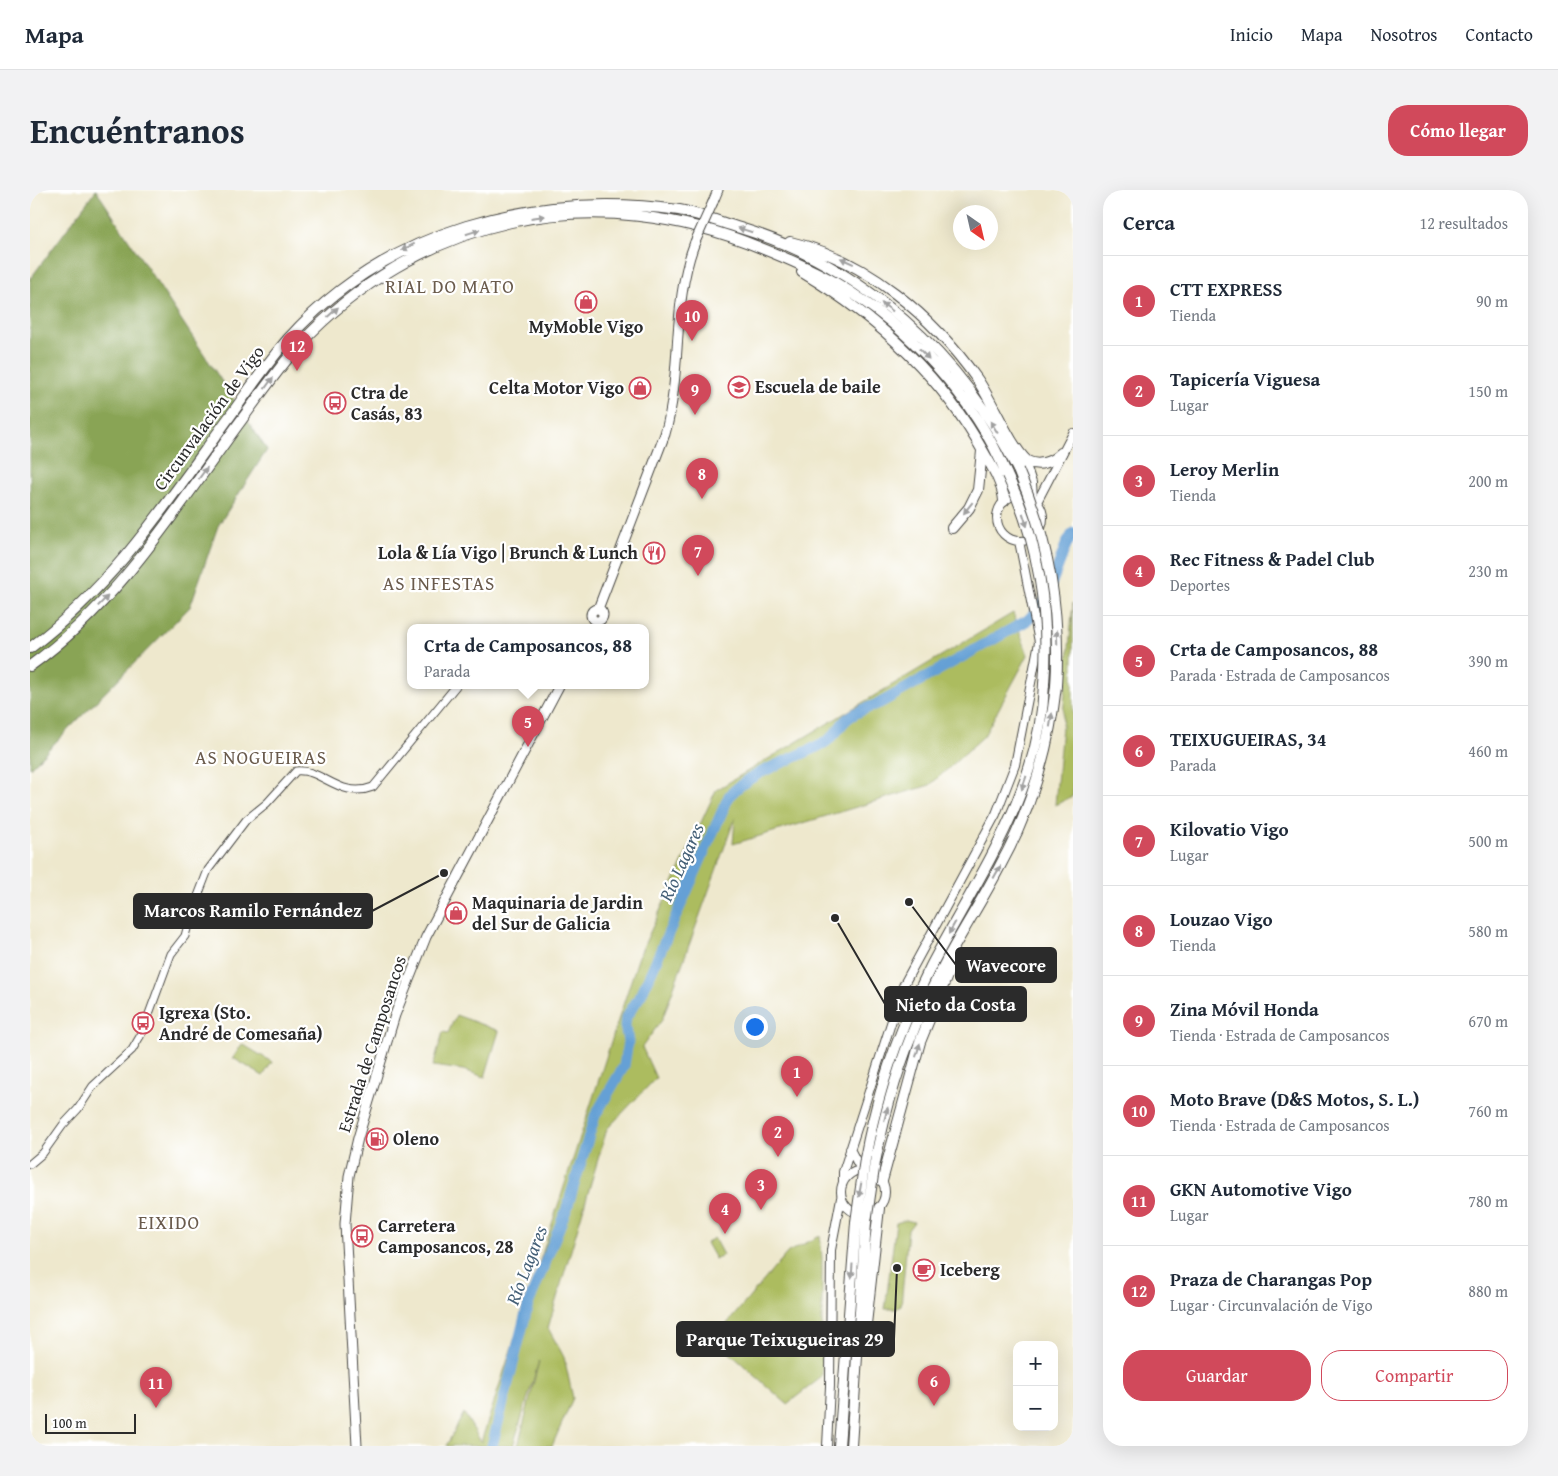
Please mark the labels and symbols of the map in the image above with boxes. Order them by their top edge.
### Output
north arrow [953,205,998,250]
one-way arrow [530,213,546,221]
one-way arrow [737,225,752,233]
one-way arrow [465,227,480,235]
one-way arrow [401,243,416,251]
one-way arrow [839,257,854,266]
district label: RIAL DO MATO [385,272,515,300]
shop icon: MyMoble Vigo [574,290,598,314]
pin: 10 [676,300,708,341]
one-way arrow [880,302,894,312]
one-way arrow [326,307,339,318]
place label: MyMoble Vigo [529,313,644,340]
pin: 12 [281,330,313,371]
street label: Circunvalación de Vigo [147,339,271,496]
one-way arrow [918,348,930,360]
place label: Escuela de baile [755,373,881,400]
place label: Celta Motor Vigo [489,374,624,401]
pin: 9 [679,374,711,415]
school or university icon: Escuela de baile [727,375,751,399]
one-way arrow [264,376,274,390]
shop icon: Celta Motor Vigo [628,376,652,400]
place label: Ctra de Casás, 83 [351,379,423,427]
bus stop icon: Ctra de Casás, 83 [323,391,347,415]
one-way arrow [990,421,999,434]
pin: 8 [686,458,718,499]
one-way arrow [198,466,208,480]
one-way arrow [963,501,973,515]
one-way arrow [1022,513,1029,528]
pin: 7 [682,535,714,576]
place label: Lola & Lía Vigo | Brunch & Lunch [378,539,638,566]
restaurant icon: Lola & Lía Vigo | Brunch & Lunch [642,541,666,565]
district label: AS INFESTAS [383,569,495,597]
one-way arrow [96,595,108,607]
one-way arrow [1053,629,1061,645]
pin: 5 [512,706,544,747]
one-way arrow [1047,711,1055,727]
district label: AS NOGUEIRAS [195,743,327,771]
one-way arrow [1020,776,1027,791]
water label: Río Lagares [651,818,711,907]
one-way arrow [993,865,1001,880]
place label: Maquinaria de Jardin del Sur de Galicia [472,889,643,937]
callout: Marcos Ramilo Fernández [134,894,372,928]
text: Marcos Ramilo Fernández [144,896,362,924]
shop icon: Maquinaria de Jardin del Sur de Galicia [444,901,468,925]
one-way arrow [948,921,956,936]
callout: Wavecore [956,948,1056,982]
text: Wavecore [966,951,1046,979]
street label: Estrada de Camposancos [330,952,413,1136]
callout: Nieto da Costa [885,987,1026,1021]
text: Nieto da Costa [896,990,1016,1018]
place label: Igrexa (Sto. André de Comesaña) [159,999,323,1047]
bus stop icon: Igrexa (Sto. André de Comesaña) [131,1011,155,1035]
your location [742,1014,768,1040]
one-way arrow [914,1042,922,1057]
pin: 1 [781,1056,813,1097]
one-way arrow [882,1107,890,1122]
pin: 2 [762,1116,794,1157]
place label: Oleno [393,1125,439,1152]
fuel station icon: Oleno [365,1127,389,1151]
pin: 3 [745,1169,777,1210]
one-way arrow [855,1183,863,1199]
pin: 4 [709,1193,741,1234]
district label: EIXIDO [138,1208,200,1236]
place label: Carretera Camposancos, 28 [378,1212,514,1260]
water label: Río Lagares [498,1221,554,1310]
bus stop icon: Carretera Camposancos, 28 [350,1224,374,1248]
place label: Iceberg [940,1256,1000,1283]
cafe icon: Iceberg [912,1258,936,1282]
one-way arrow [847,1263,855,1279]
callout: Parque Teixugueiras 29 [677,1322,894,1356]
text: Parque Teixugueiras 29 [686,1325,884,1353]
pin: 6 [918,1365,950,1406]
pin: 11 [140,1367,172,1408]
scale bar [45,1411,136,1434]

